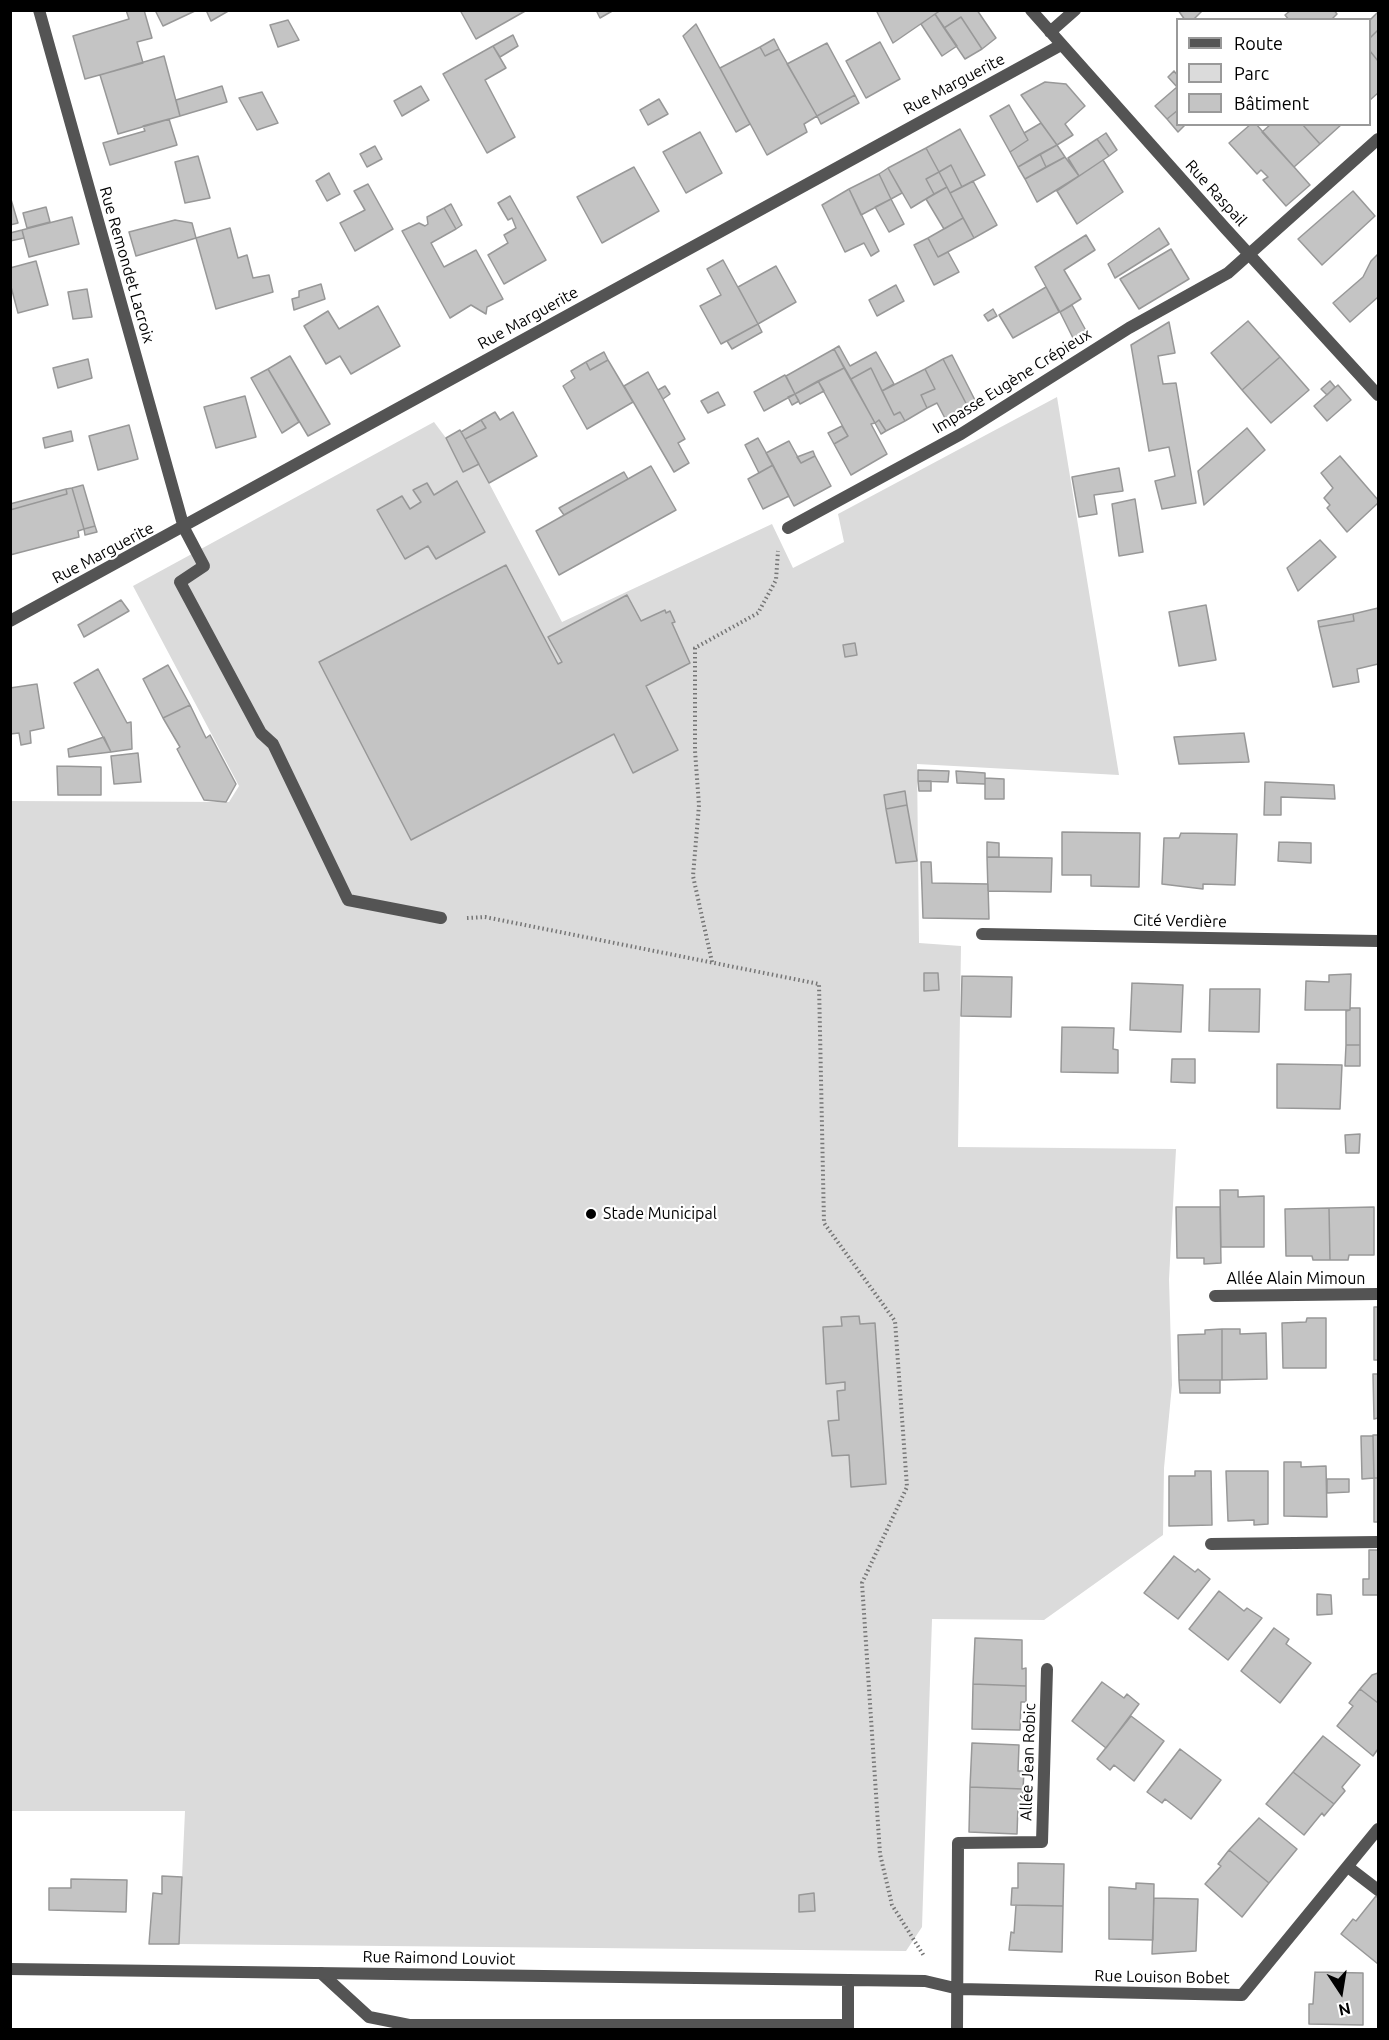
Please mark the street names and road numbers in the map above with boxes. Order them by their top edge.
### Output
street label: Rue Marguerite [900,49,1008,119]
street label: Rue Raspail [1181,156,1251,230]
street label: Rue Remondet Lacroix [95,184,159,346]
street label: Rue Marguerite [474,282,582,354]
street label: Impasse Eugène Crépieux [929,324,1095,438]
street label: Rue Marguerite [49,518,157,588]
street label: Cité Verdière [1133,911,1227,931]
street label: Allée Alain Mimoun [1227,1269,1365,1289]
street label: Allée Jean Robic [1016,1703,1040,1821]
street label: Rue Raimond Louviot [362,1947,516,1969]
street label: Rue Louison Bobet [1094,1966,1230,1988]

